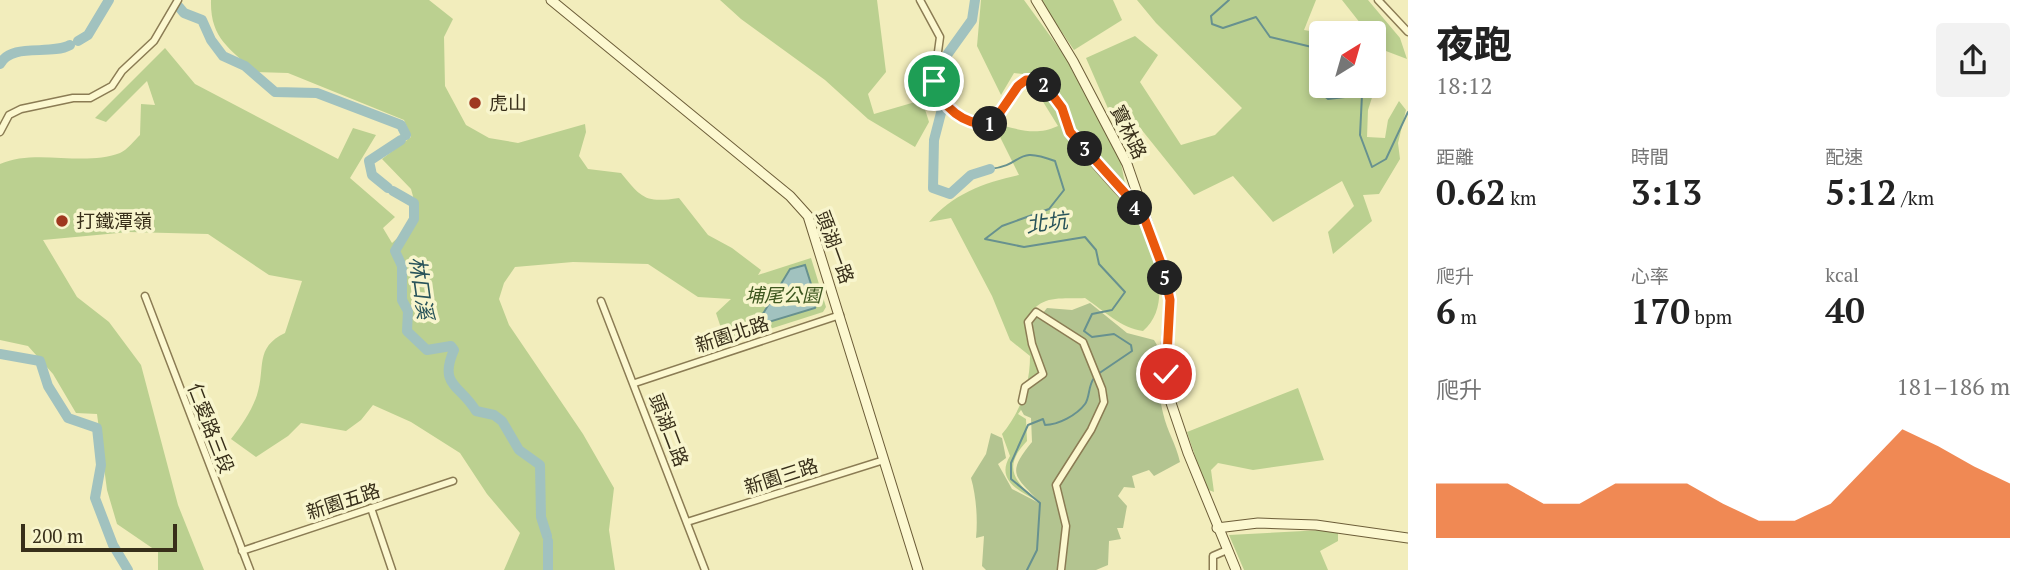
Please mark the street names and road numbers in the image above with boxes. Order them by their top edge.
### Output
street label: 寶林路 [1106,101,1153,163]
street label: 頭湖一路 [811,207,860,287]
street label: 新園北路 [692,310,772,357]
street label: 仁愛路三段 [183,379,240,477]
street label: 頭湖二路 [644,390,695,470]
street label: 新園三路 [741,452,821,499]
street label: 新園五路 [303,477,383,524]

